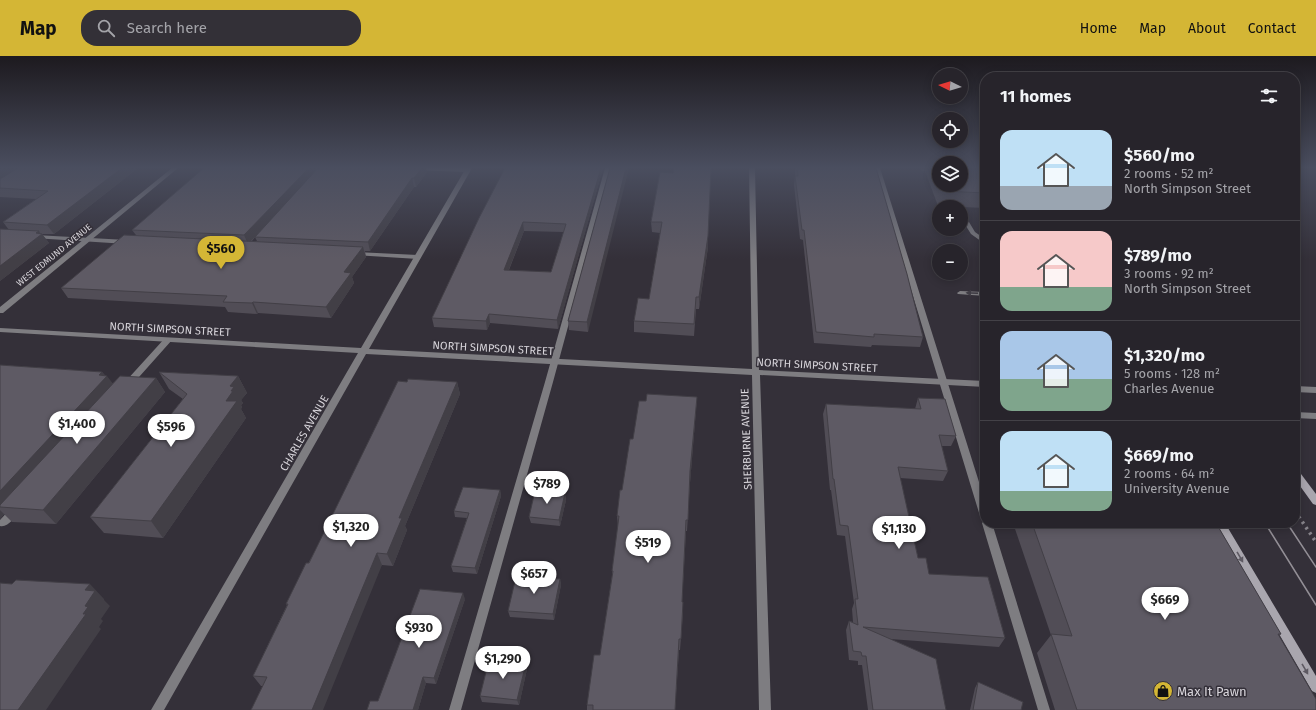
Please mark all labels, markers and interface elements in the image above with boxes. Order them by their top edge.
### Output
search box [81,10,361,46]
text: Map [20,17,57,40]
icon: search [95,17,117,39]
text: Search here [127,19,207,37]
text: Home [1080,20,1117,37]
text: Map [1139,20,1166,37]
text: About [1188,20,1226,37]
text: Contact [1248,20,1296,37]
north arrow [932,68,968,104]
map controls [932,68,968,280]
icon: filters [1258,85,1280,107]
text: 11 homes [1000,86,1071,107]
button: locate [932,112,968,148]
text: $560/mo [1124,145,1195,166]
icon: home [1032,146,1080,194]
button: layers [932,156,968,192]
text: 2 rooms · 52 m² [1124,166,1213,181]
text: North Simpson Street [1124,181,1251,196]
button: + [932,200,968,236]
street label: WEST EDMUND AVENUE [15,222,94,288]
pin: $560 [197,236,245,270]
text: $560 [206,241,236,256]
button: − [932,244,968,280]
text: $789/mo [1124,245,1192,266]
icon: home [1032,247,1080,295]
text: 3 rooms · 92 m² [1124,266,1214,281]
text: North Simpson Street [1124,281,1251,296]
one-way arrow [966,290,978,297]
street label: NORTH SIMPSON STREET [109,320,231,339]
street label: NORTH SIMPSON STREET [432,339,554,358]
text: $1,320/mo [1124,345,1205,366]
icon: home [1032,347,1080,395]
street label: NORTH SIMPSON STREET [756,356,878,375]
text: 5 rooms · 128 m² [1124,366,1220,381]
text: Charles Avenue [1124,381,1214,396]
street label: SHERBURNE AVENUE [738,388,755,490]
street label: CHARLES AVENUE [277,393,332,474]
pin: $1,400 [44,411,110,445]
pin: $596 [147,414,195,448]
text: $1,400 [58,416,96,431]
text: $596 [157,419,185,434]
text: $669/mo [1124,445,1194,466]
icon: home [1032,447,1080,495]
text: 2 rooms · 64 m² [1124,466,1214,481]
pin: $789 [523,471,571,505]
text: $789 [533,476,561,491]
text: University Avenue [1124,481,1230,496]
pin: $1,320 [318,514,384,548]
pin: $1,130 [866,516,932,550]
text: $1,320 [333,519,370,534]
text: $1,130 [882,521,916,536]
pin: $519 [624,530,672,564]
text: $519 [635,535,661,550]
one-way arrow [1236,551,1243,563]
pin: $657 [510,561,558,595]
text: $657 [520,566,548,581]
pin: $669 [1141,587,1189,621]
text: $669 [1151,592,1179,607]
pin: $930 [395,615,443,649]
text: $930 [405,620,433,635]
pin: $1,290 [470,646,536,680]
text: $1,290 [484,651,522,666]
one-way arrow [1302,663,1309,675]
shop icon: Max It Pawn [1152,680,1174,702]
place label: Max It Pawn [1177,684,1247,699]

